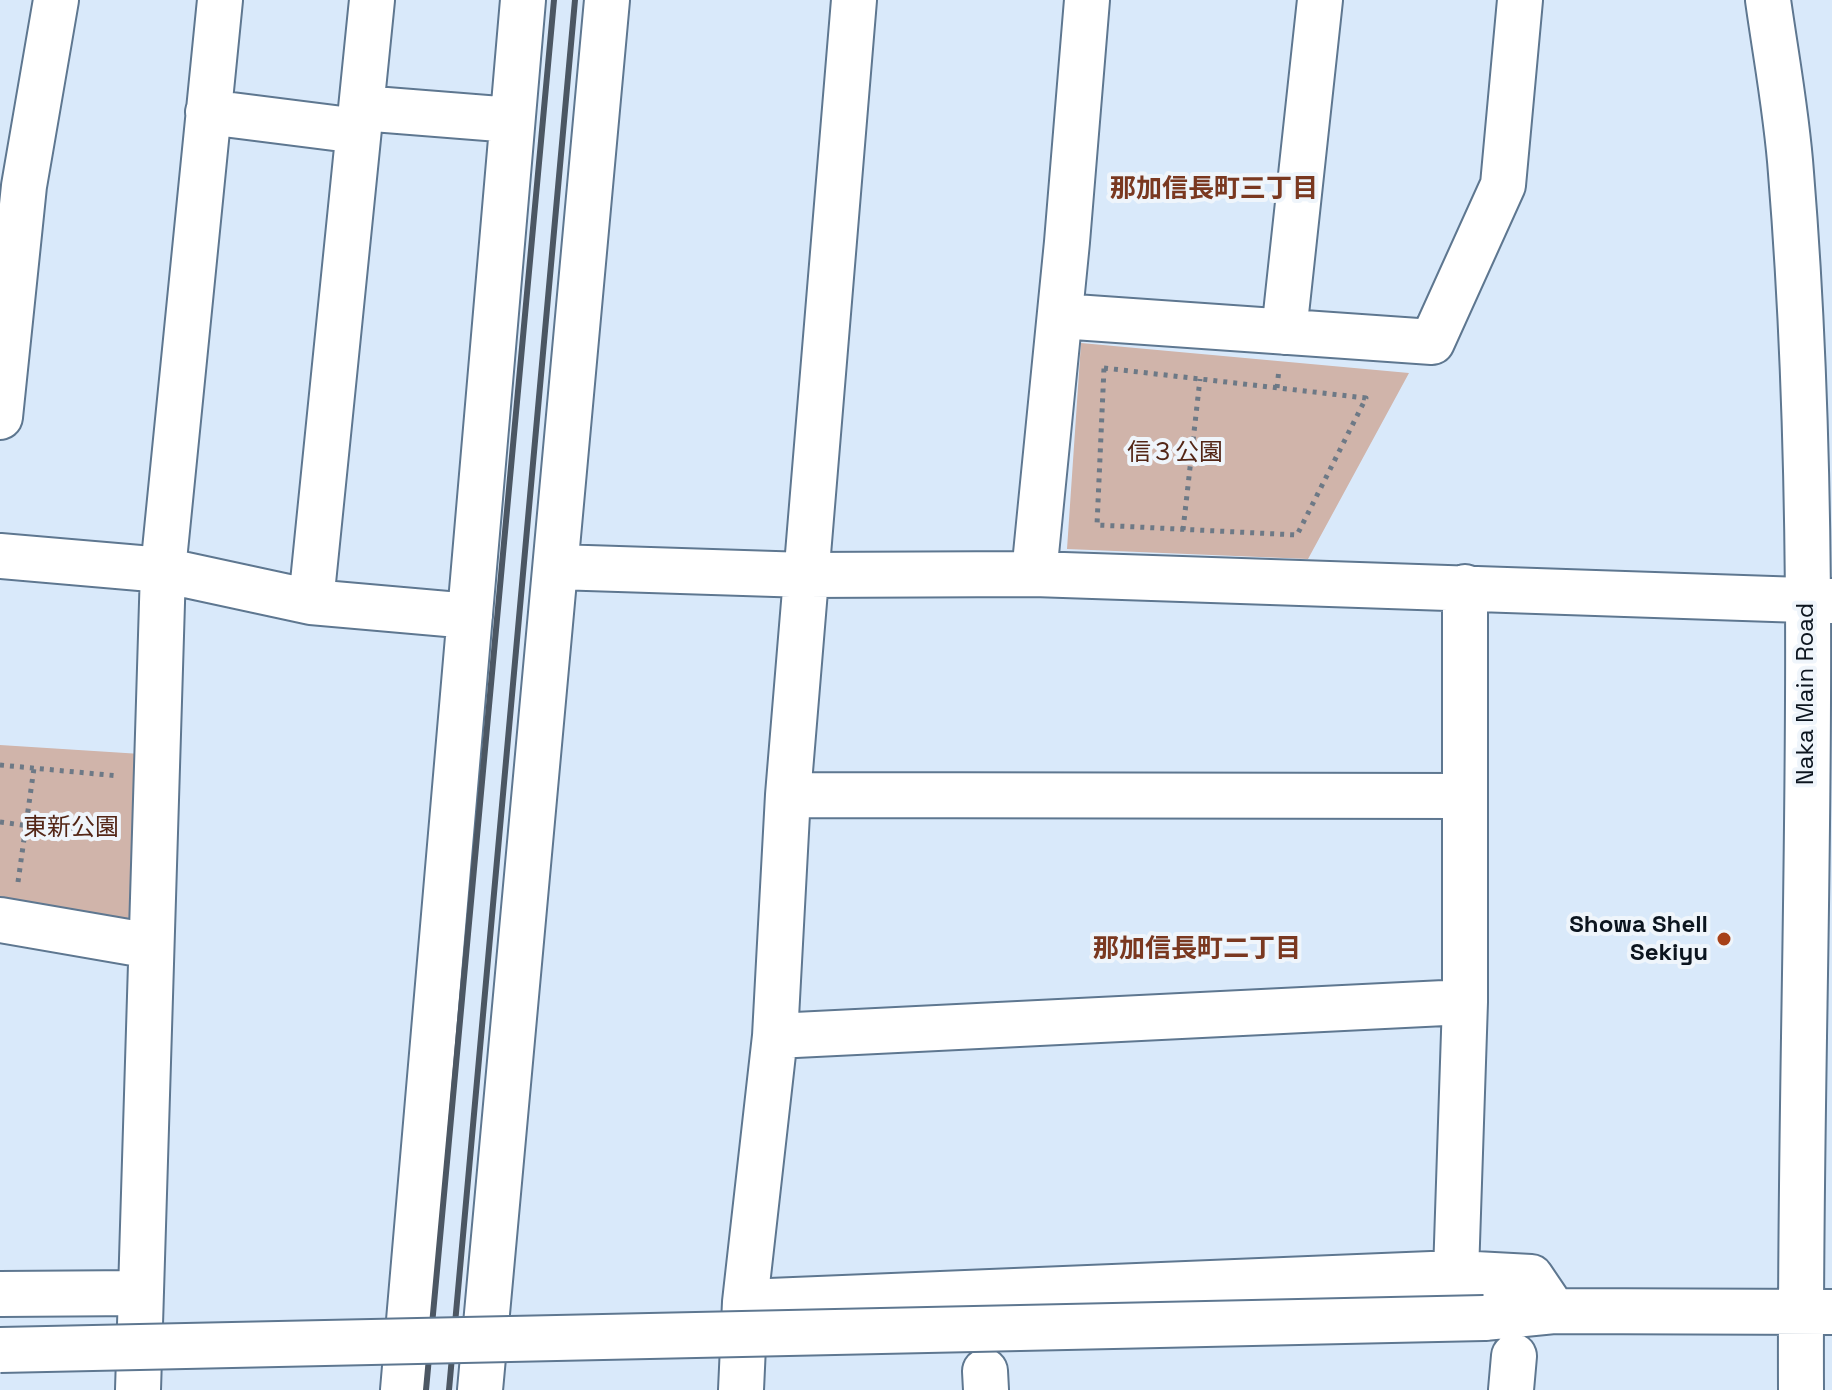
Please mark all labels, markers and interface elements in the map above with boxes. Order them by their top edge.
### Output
district label: 那加信長町三丁目 [1110,174,1318,206]
park label: 信３公園 [1127,439,1223,467]
street label: Naka Main Road [1792,603,1820,785]
park label: 東新公園 [23,814,119,842]
place label: Showa Shell Sekiyu [1569,911,1708,967]
marker: Showa Shell Sekiyu [1715,930,1733,948]
district label: 那加信長町二丁目 [1093,934,1301,966]

